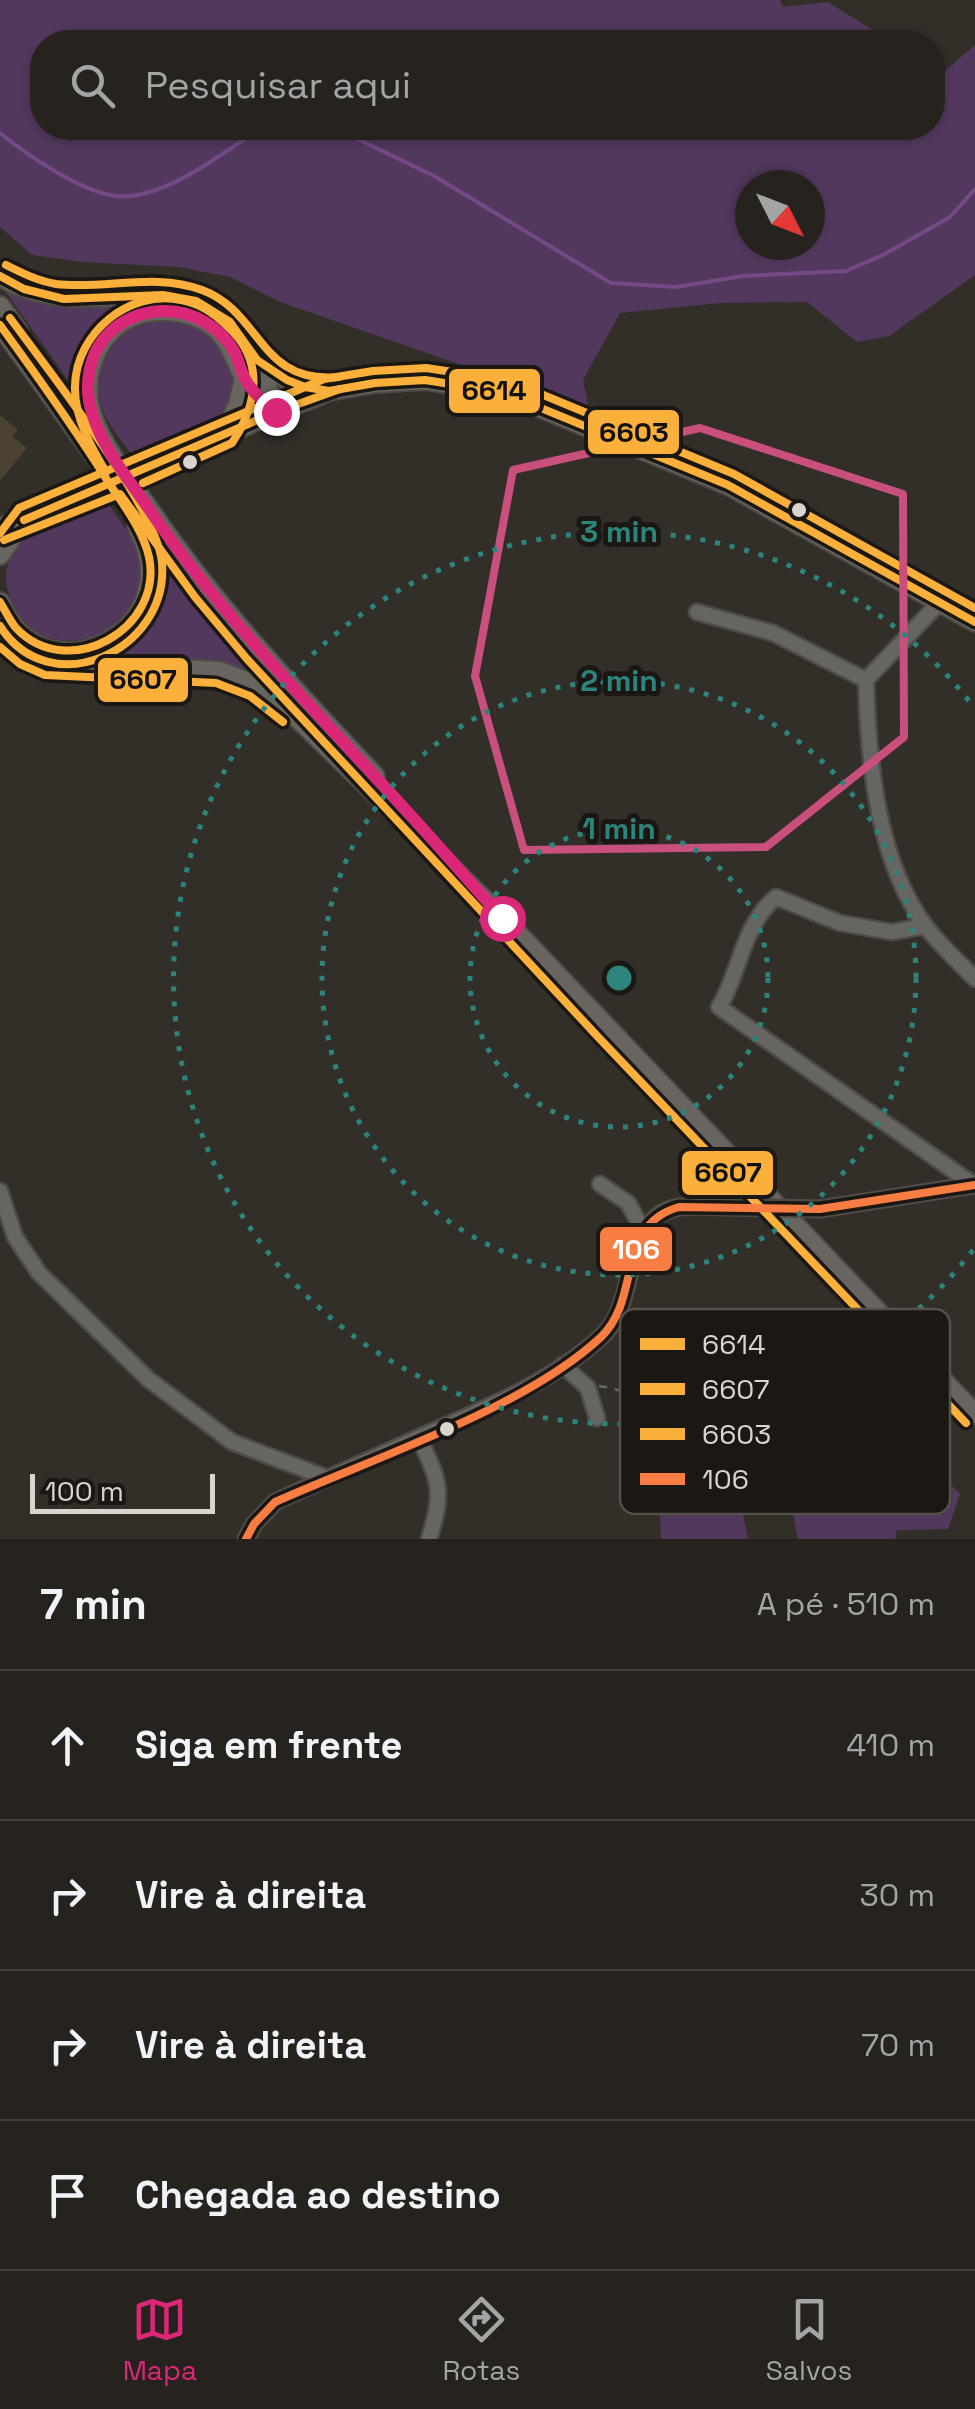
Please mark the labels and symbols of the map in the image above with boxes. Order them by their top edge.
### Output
north arrow [735,170,825,260]
line badge: 6614 [447,367,542,415]
text: 6614 [462,372,527,408]
route end [254,390,300,436]
line badge: 6603 [586,408,681,456]
text: 6603 [599,414,669,450]
unlabelled marker [180,452,200,472]
unlabelled marker [789,500,809,520]
text: 3 min [580,512,658,551]
line badge: 6607 [96,656,190,704]
text: 6607 [109,661,177,697]
text: 2 min [580,661,658,700]
text: 1 min [582,809,656,848]
route start [480,896,526,942]
centre of rings [601,960,637,996]
line badge: 6607 [680,1149,775,1197]
text: 6607 [694,1154,762,1190]
line badge: 106 [598,1225,674,1273]
text: 106 [612,1231,660,1267]
legend [620,1309,950,1514]
text: 6614 [702,1326,765,1362]
text: 6607 [702,1371,770,1407]
text: 6603 [702,1416,771,1452]
unlabelled marker [437,1419,457,1439]
text: 106 [702,1461,749,1497]
scale bar [30,1469,215,1514]

